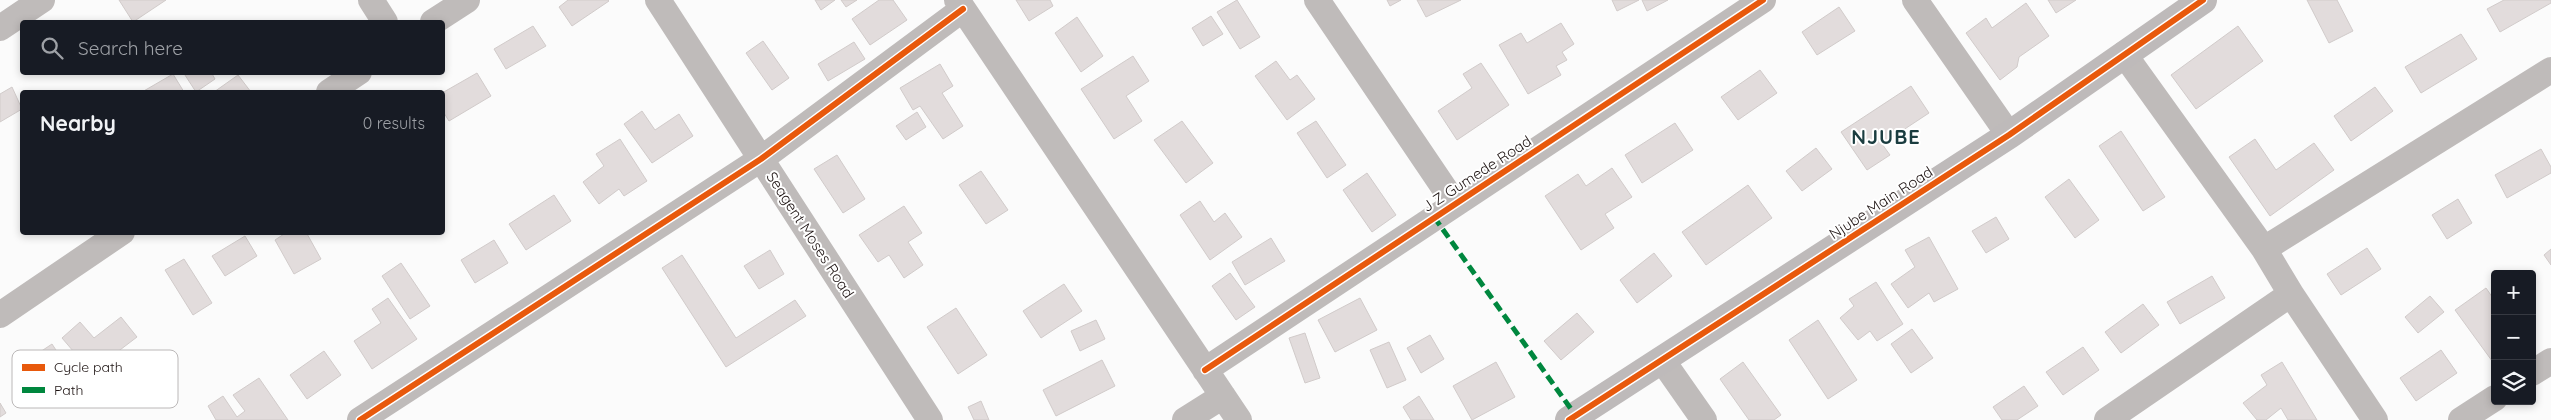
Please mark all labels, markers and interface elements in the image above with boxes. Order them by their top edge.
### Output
search box [20,20,445,75]
icon: search [38,34,66,62]
text: Search here [78,36,183,60]
text: Nearby [40,110,116,136]
text: 0 results [363,113,425,133]
district label: NJUBE [1851,124,1921,149]
street label: J Z Gumede Road [1419,131,1535,216]
street label: Njube Main Road [1825,162,1936,243]
street label: Seagent Moses Road [762,168,858,301]
map controls [2491,270,2536,405]
button: + [2491,270,2536,315]
button: − [2491,315,2536,360]
legend [12,350,178,408]
text: Cycle path [54,358,123,376]
button: layers [2491,360,2536,405]
text: Path [54,381,83,399]

